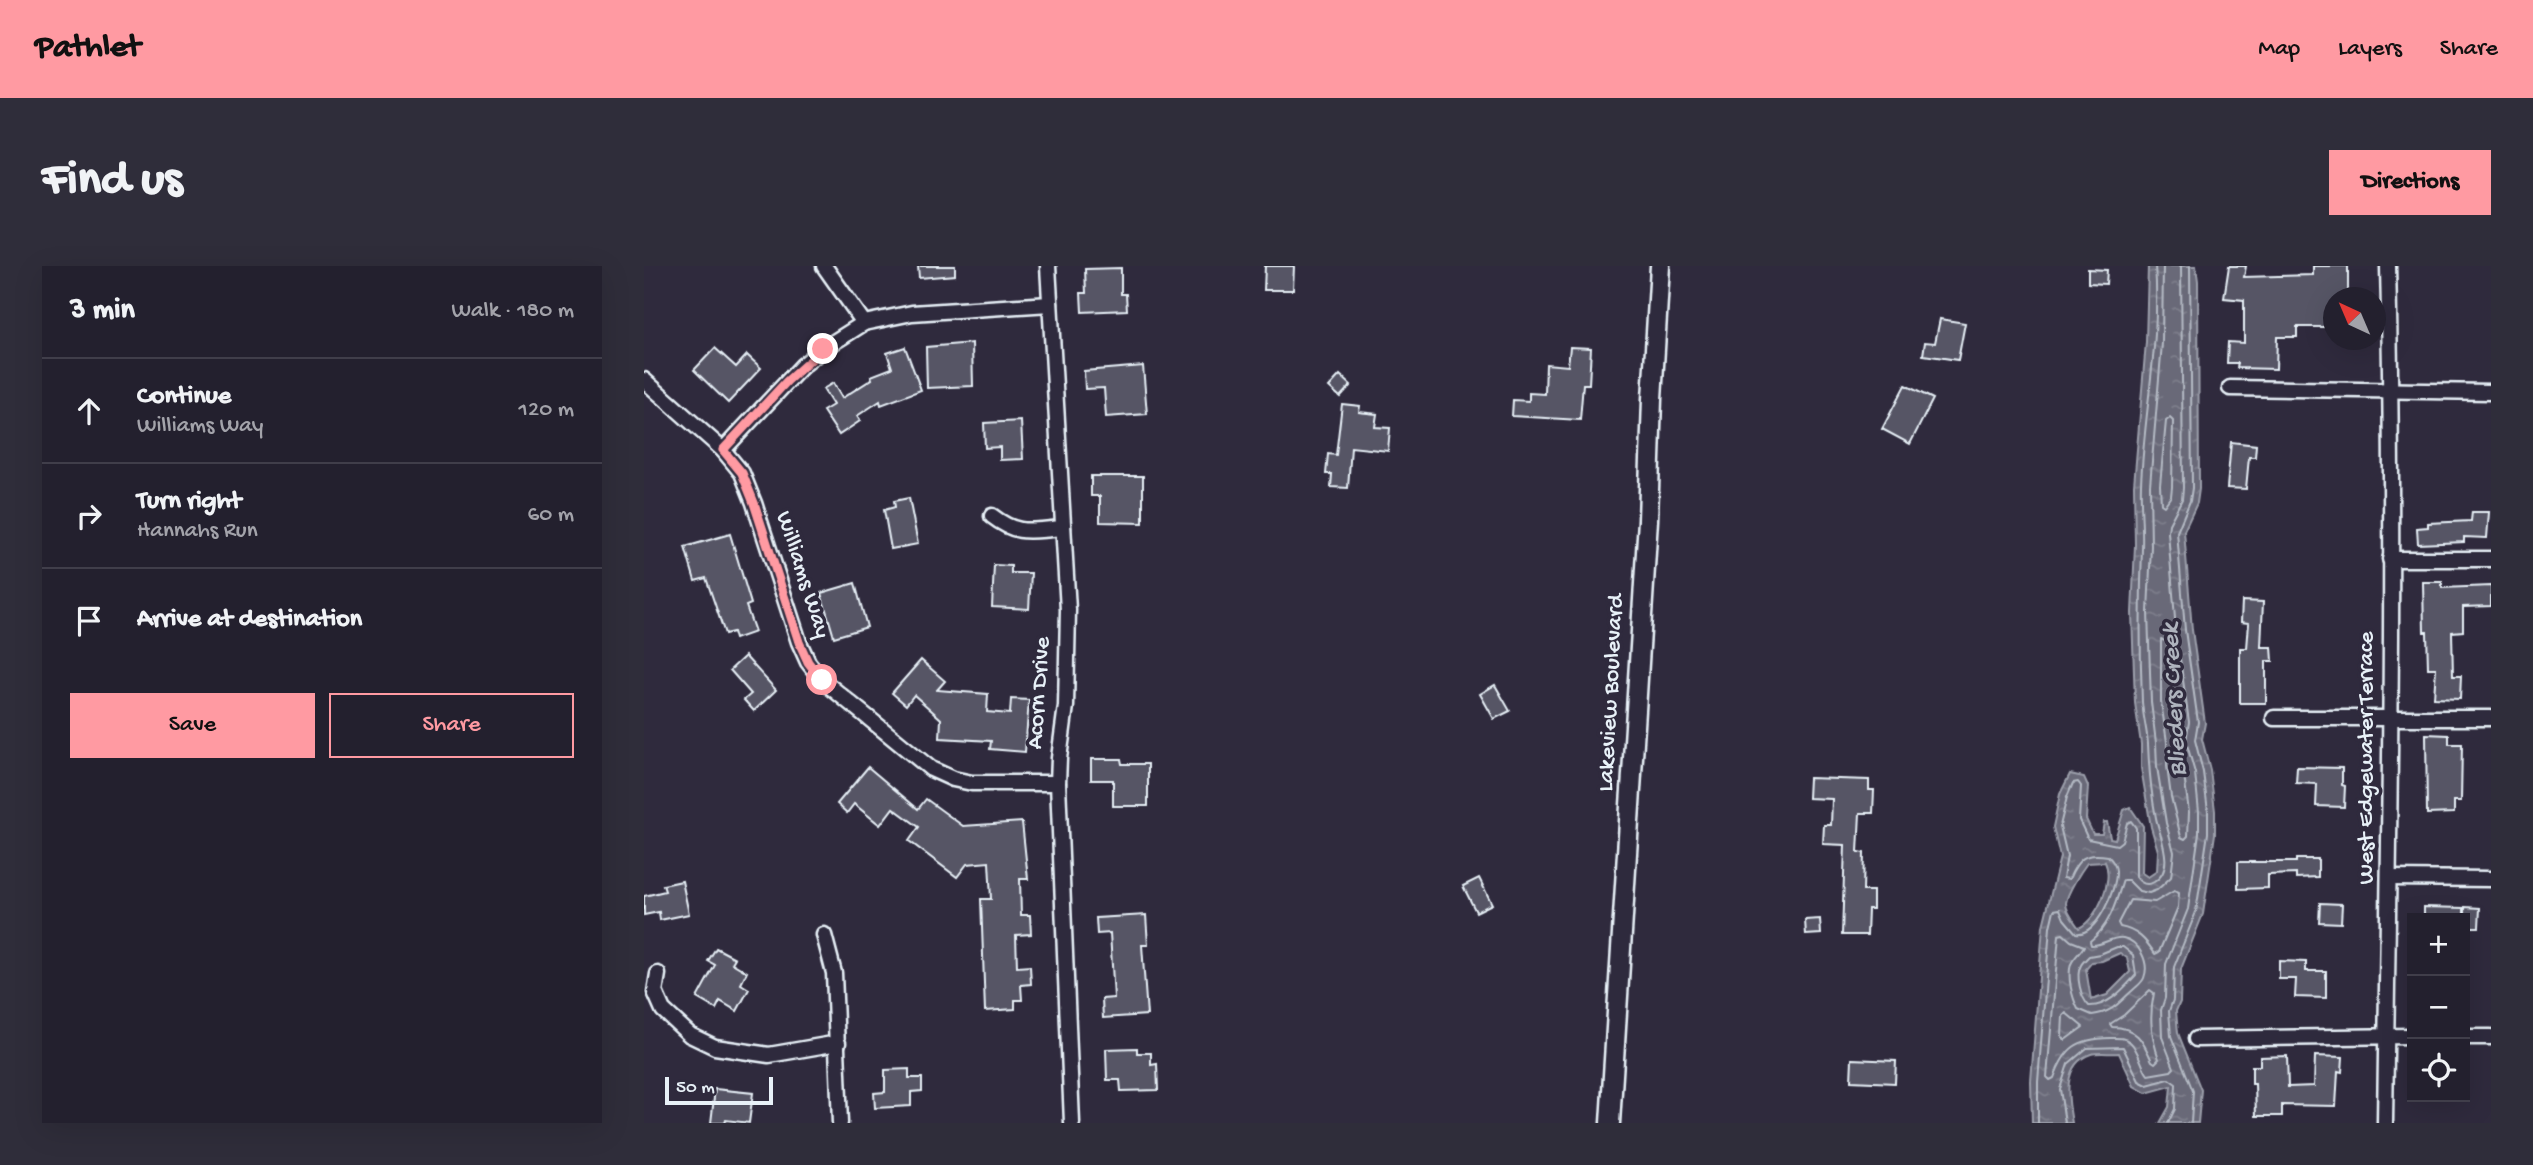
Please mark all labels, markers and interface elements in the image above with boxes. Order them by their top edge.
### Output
text: Pathlet [35,30,141,68]
text: Map [2258,35,2300,64]
text: Layers [2338,35,2402,64]
text: Share [2440,35,2498,64]
button: Directions [2329,150,2491,215]
text: Find us [42,153,182,211]
north arrow [2323,287,2386,350]
text: 3 min [70,294,135,329]
text: Walk · 180 m [452,298,574,325]
route end [807,333,838,364]
text: Continue [137,382,231,413]
icon: ahead [70,392,108,430]
text: 120 m [519,397,574,424]
text: Williams Way [137,413,263,440]
text: Turn right [137,487,241,518]
icon: right [70,497,108,535]
text: 60 m [528,502,574,529]
street label: Williams Way [768,508,836,642]
text: Hannahs Run [137,518,258,545]
street label: Lakeview Boulevard [1592,592,1632,793]
icon: arrive [70,602,108,640]
text: Arrive at destination [137,605,362,636]
water label: Blieders Creek [2156,620,2195,777]
street label: West Edgewater Terrace [2353,631,2382,884]
street label: Acorn Drive [1022,635,1058,750]
route start [806,664,837,695]
button: Save [70,693,315,758]
button: Share [329,693,574,758]
map controls [2407,913,2470,1102]
button: + [2407,913,2470,976]
button: − [2407,976,2470,1039]
button: locate [2407,1039,2470,1102]
scale bar [665,1074,774,1106]
text: 50 m [676,1077,715,1100]

